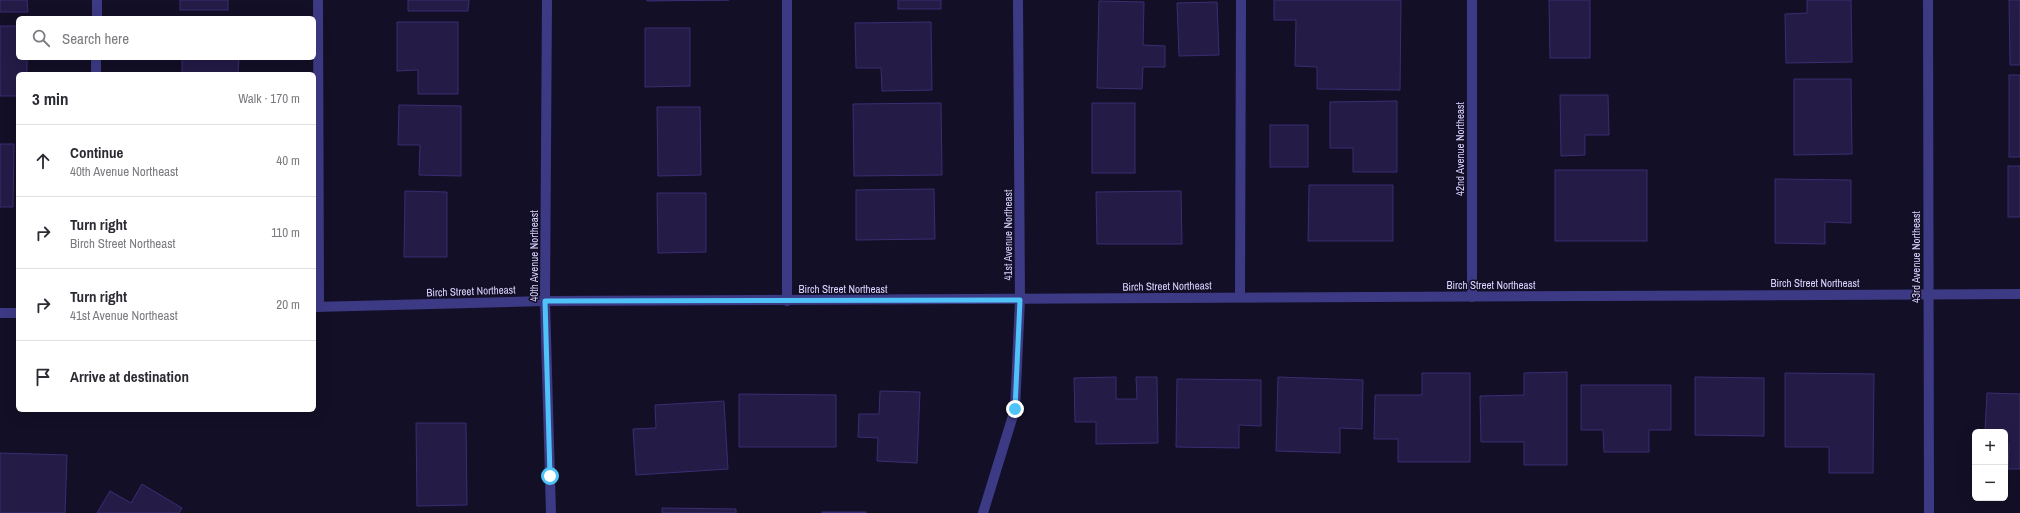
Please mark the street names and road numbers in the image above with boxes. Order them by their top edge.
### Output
street label: 42nd Avenue Northeast [1453,101,1467,196]
street label: 41st Avenue Northeast [1001,189,1015,281]
street label: 40th Avenue Northeast [527,210,541,302]
street label: 43rd Avenue Northeast [1909,210,1923,303]
street label: Birch Street Northeast [1770,276,1860,290]
street label: Birch Street Northeast [1122,278,1212,294]
street label: Birch Street Northeast [1446,278,1536,292]
street label: Birch Street Northeast [426,282,516,300]
street label: Birch Street Northeast [798,282,888,296]

